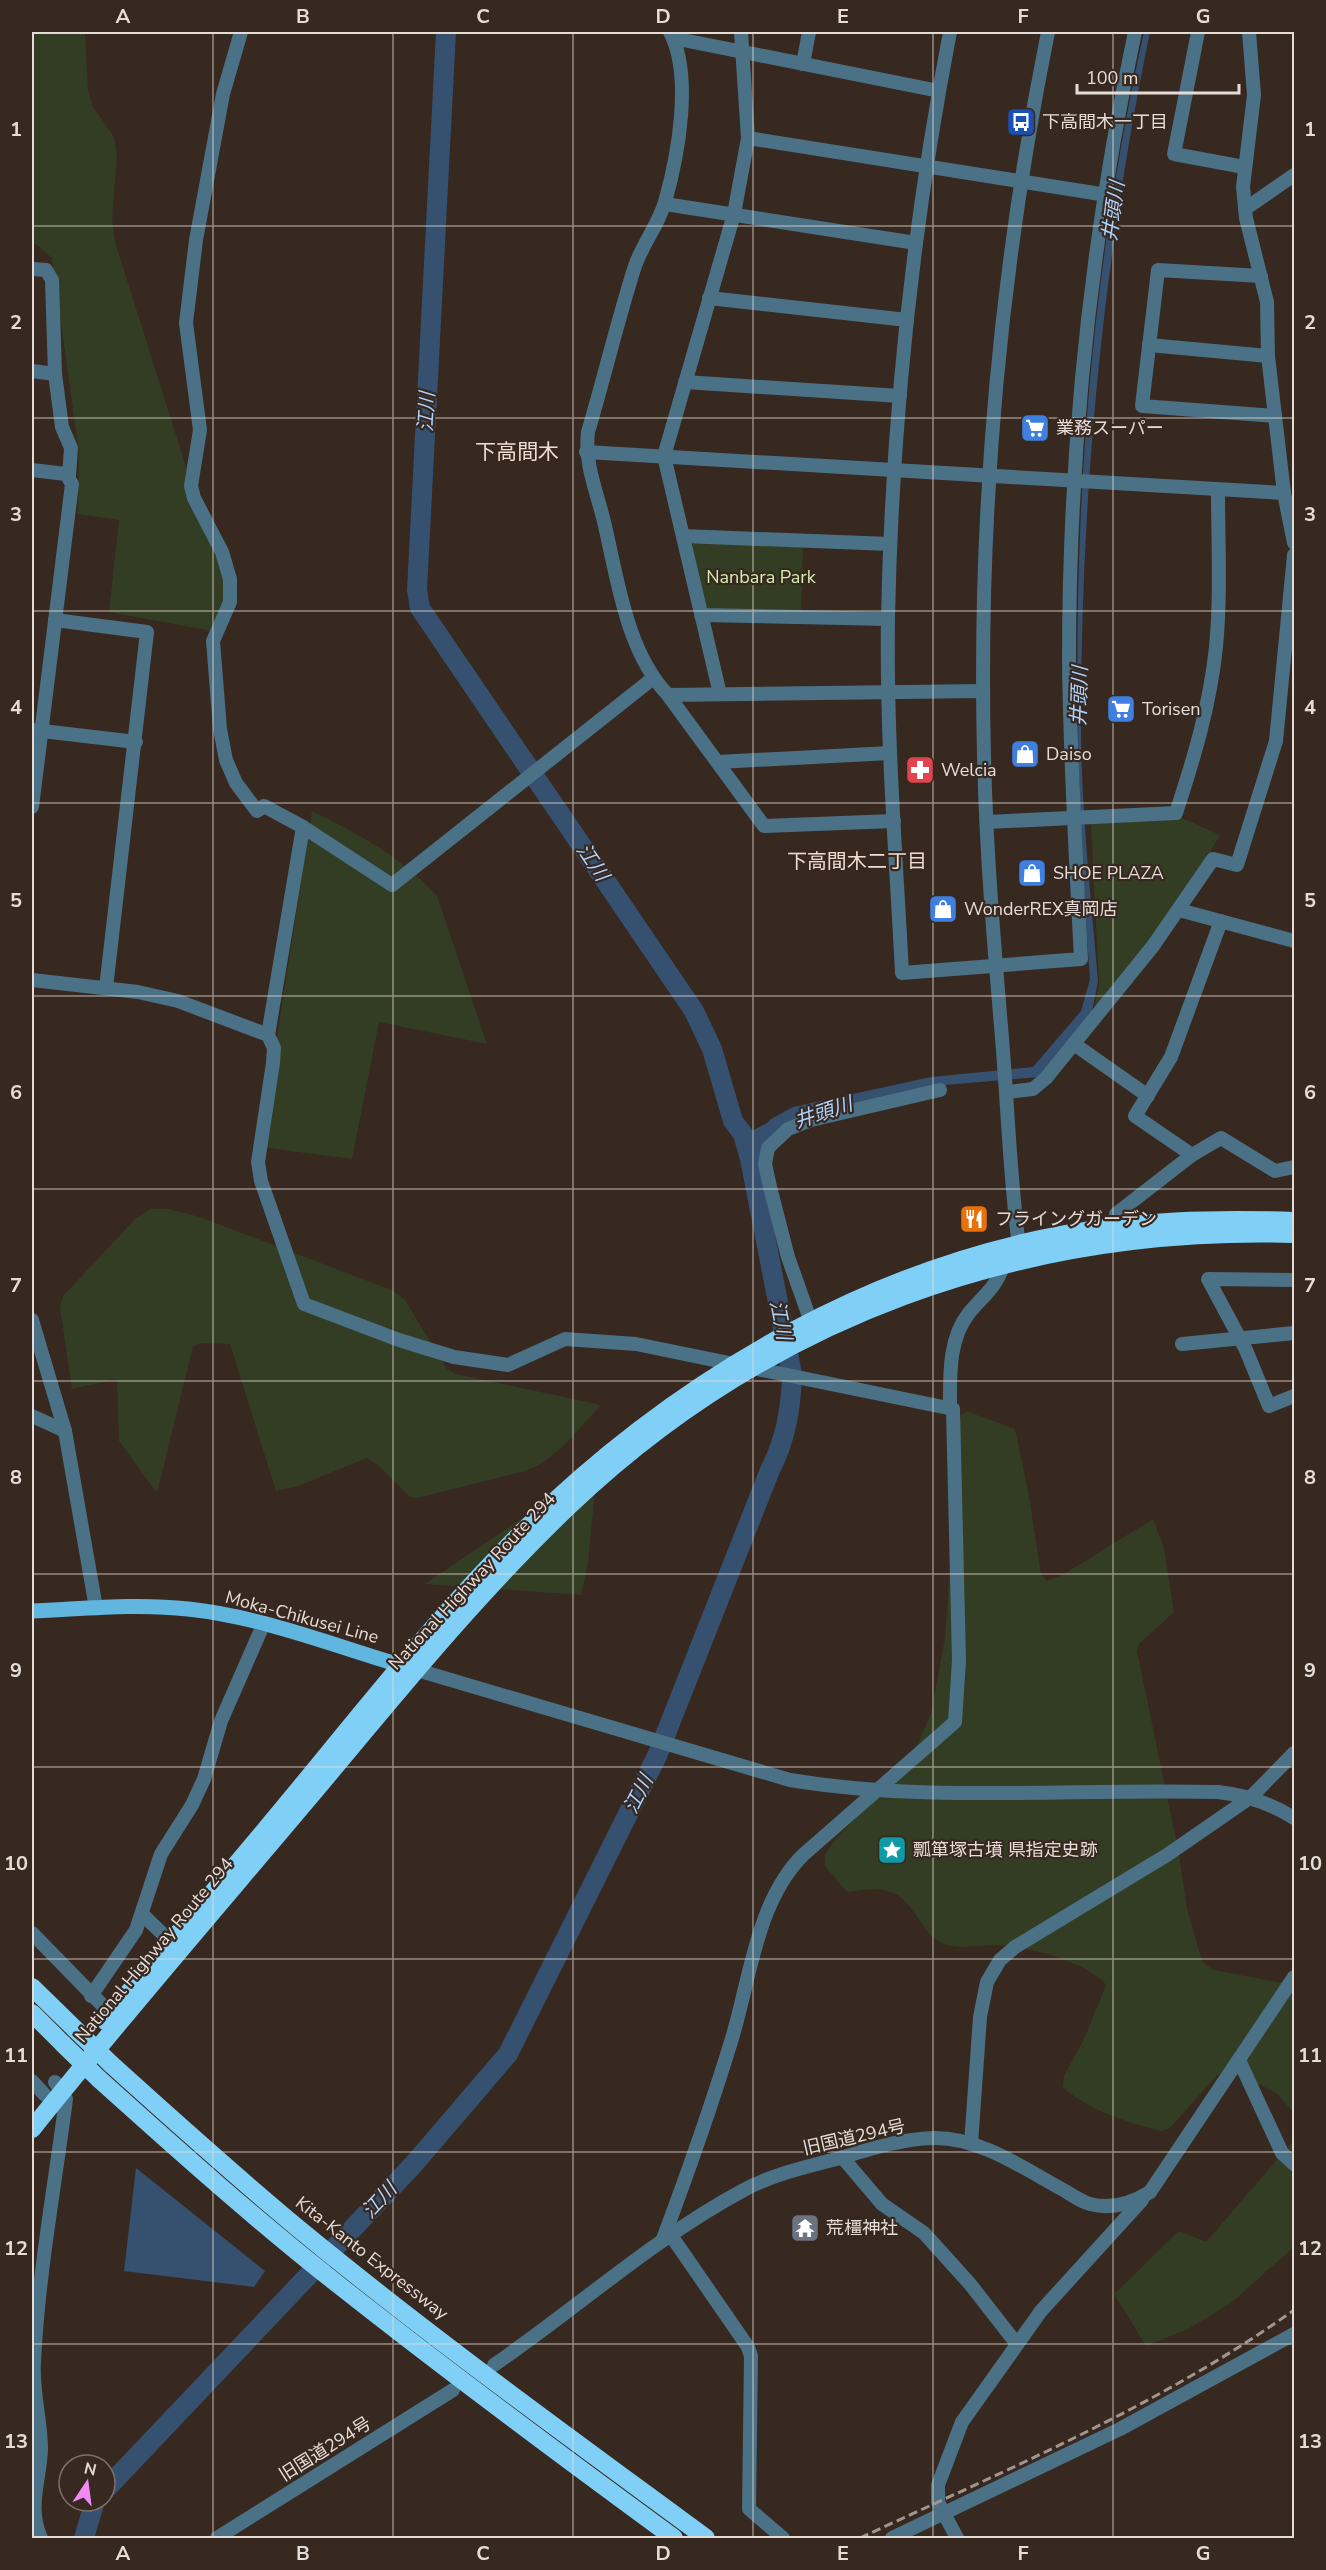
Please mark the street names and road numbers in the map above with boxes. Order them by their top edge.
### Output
street label: National Highway Route 294 [383,1487,561,1675]
street label: Moka-Chikusei Line [223,1585,381,1649]
street label: National Highway Route 294 [69,1852,239,2048]
street label: 旧国道294号 [800,2114,908,2160]
street label: Kita-Kanto Expressway [291,2191,454,2326]
street label: 旧国道294号 [274,2411,376,2487]

